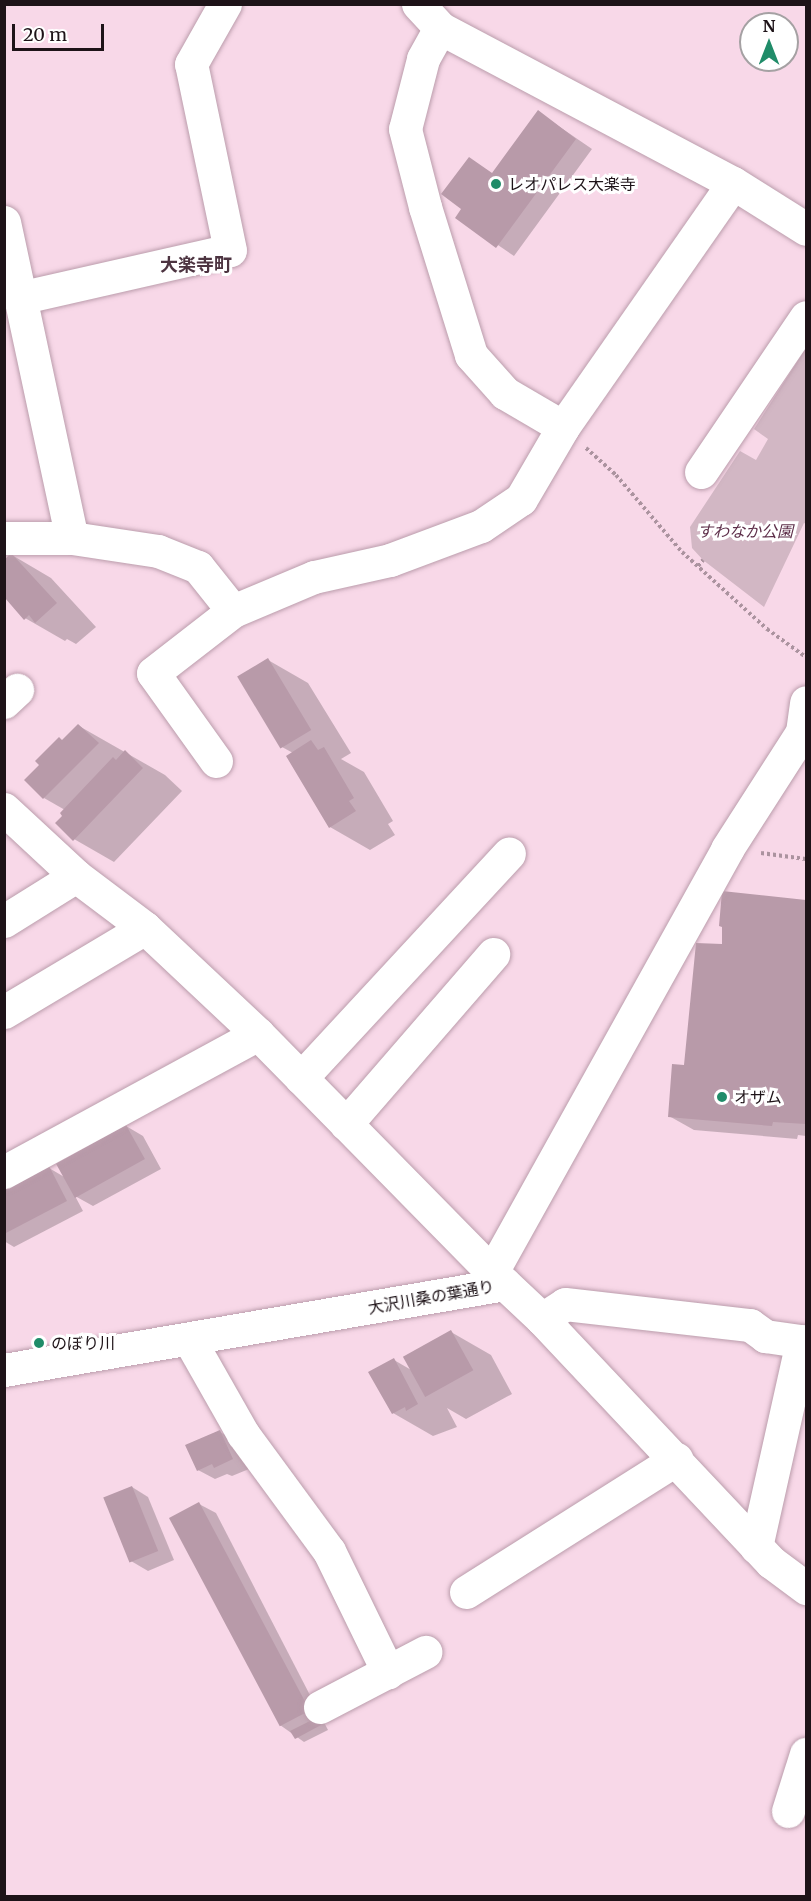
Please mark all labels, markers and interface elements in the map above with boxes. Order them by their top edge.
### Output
scale bar [15,12,106,50]
north arrow [739,12,799,72]
text: N [763,16,775,36]
text: 20 m [23,23,67,46]
place label: レオパレス大楽寺 [508,174,636,194]
marker: レオパレス大楽寺 [489,177,503,191]
district label: 大楽寺町 [160,254,232,276]
park label: すわなか公園 [697,521,793,541]
place label: オザム [734,1087,782,1107]
marker: オザム [715,1090,729,1104]
street label: 大沢川桑の葉通り [366,1276,496,1318]
place label: のぼり川 [51,1333,115,1353]
marker: のぼり川 [32,1336,46,1350]

